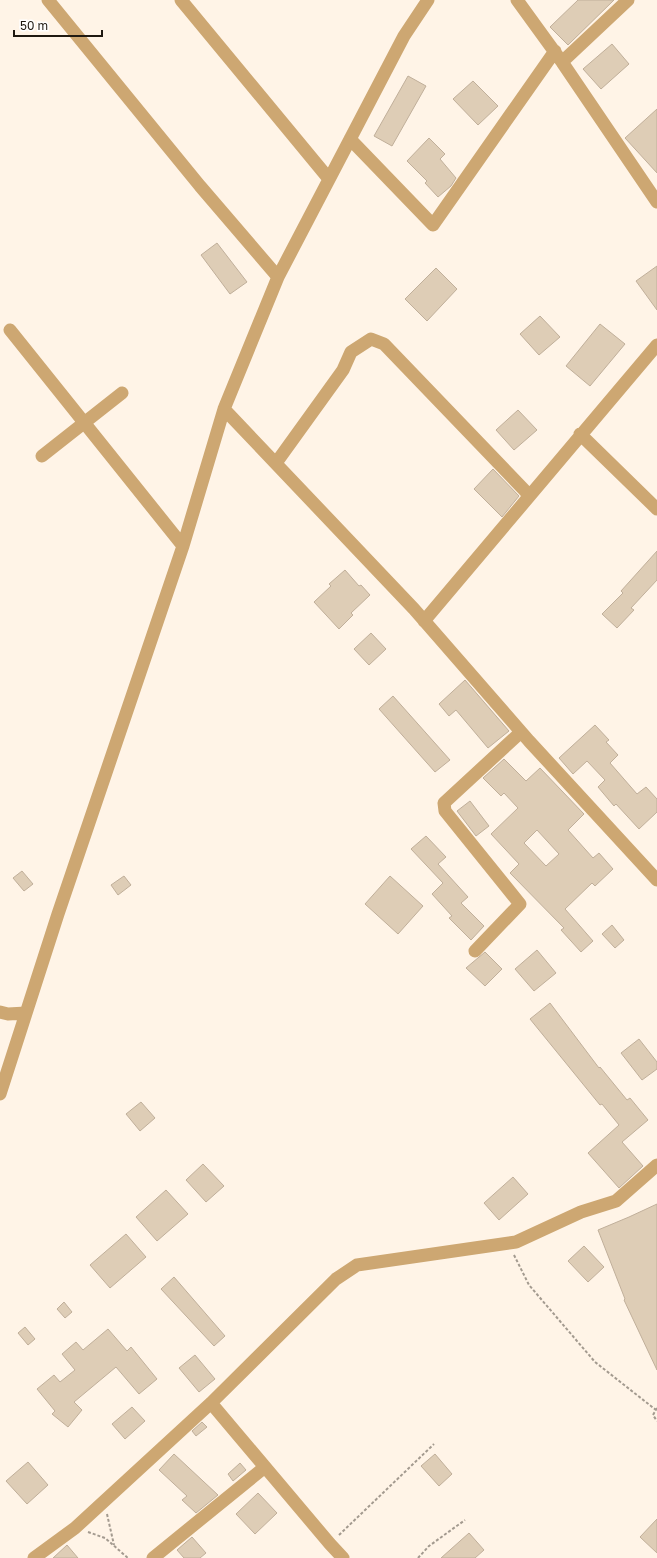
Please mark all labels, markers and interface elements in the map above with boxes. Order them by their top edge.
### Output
scale bar [14,12,102,38]
text: 50 m [20,18,48,33]

